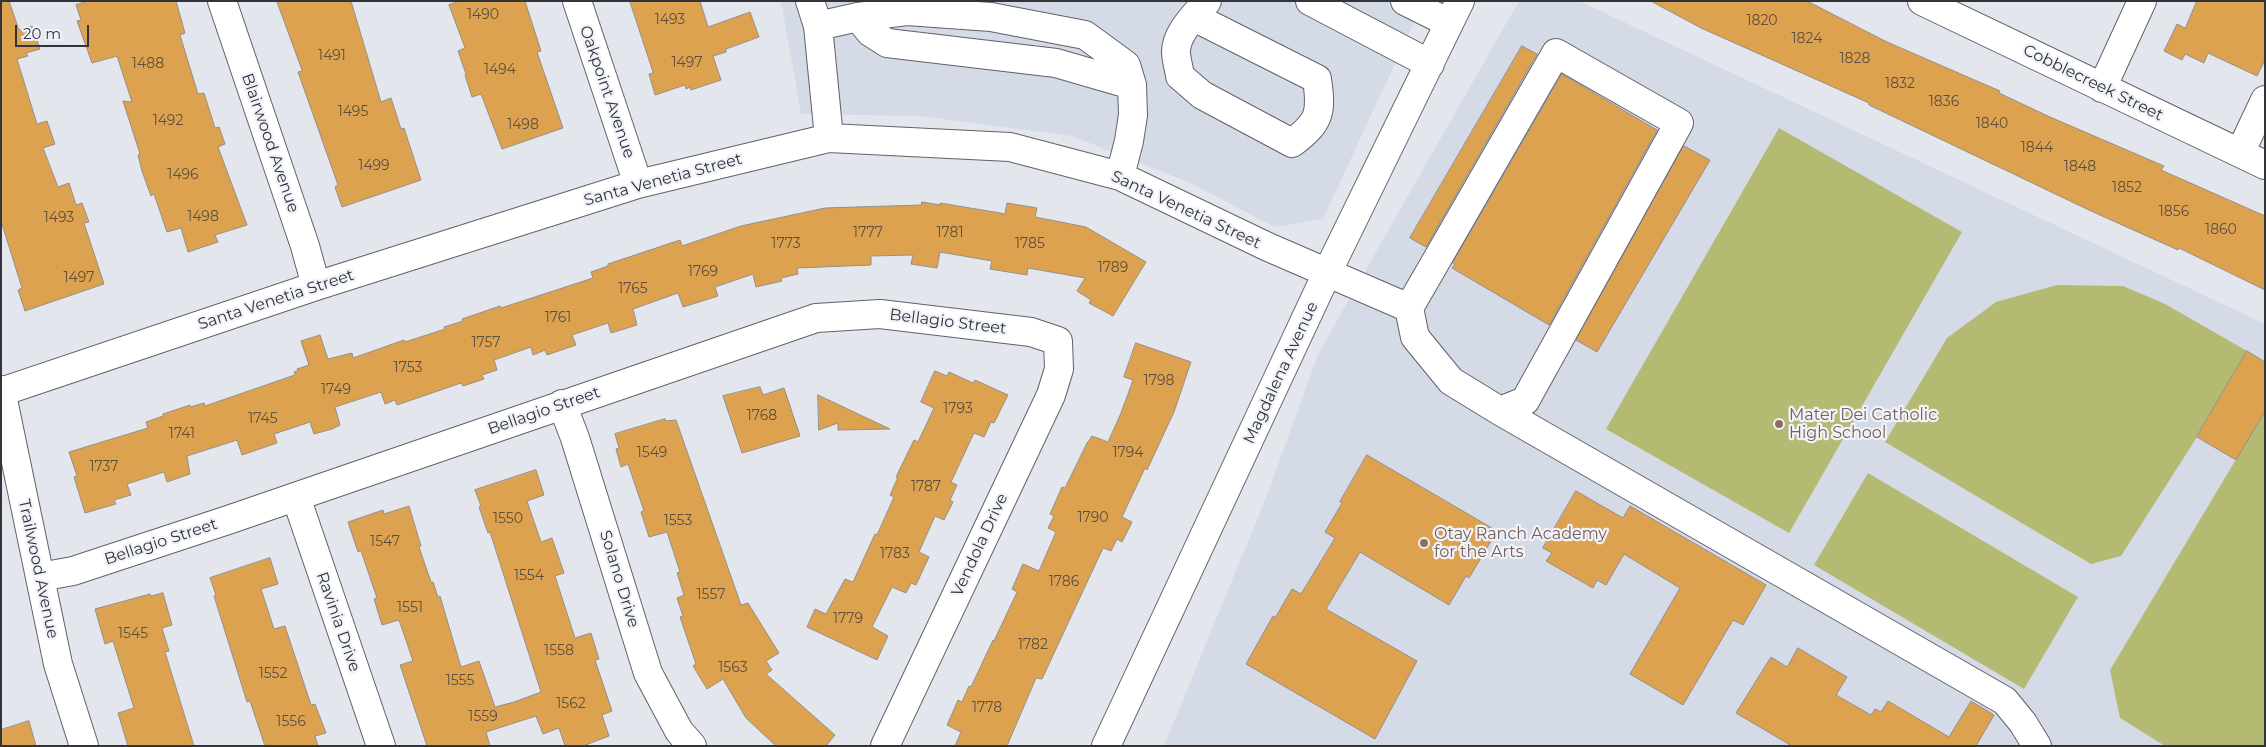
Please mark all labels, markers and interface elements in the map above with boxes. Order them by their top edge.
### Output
house number: 1490 [467,7,499,23]
house number: 1493 [655,12,685,28]
house number: 1820 [1746,13,1778,29]
scale bar [18,15,91,47]
street label: Oakpoint Avenue [575,23,639,161]
text: 20 m [23,24,61,43]
house number: 1824 [1792,31,1822,47]
street label: Cobblecreek Street [2020,41,2166,125]
house number: 1491 [318,48,346,64]
house number: 1828 [1840,51,1870,67]
house number: 1497 [672,55,702,71]
house number: 1488 [132,56,164,72]
house number: 1494 [484,62,516,78]
street label: Blairwood Avenue [237,71,303,215]
house number: 1832 [1885,76,1915,92]
house number: 1836 [1929,94,1959,110]
house number: 1495 [338,104,368,120]
house number: 1492 [153,113,183,129]
house number: 1840 [1976,116,2008,132]
house number: 1498 [507,117,539,133]
house number: 1844 [2021,140,2053,156]
street label: Santa Venetia Street [582,150,744,210]
house number: 1499 [358,158,390,174]
house number: 1848 [2064,159,2096,175]
house number: 1496 [167,167,199,183]
street label: Santa Venetia Street [1108,167,1264,253]
house number: 1852 [2112,180,2142,196]
house number: 1856 [2159,204,2189,220]
house number: 1498 [187,209,219,225]
house number: 1493 [44,210,74,226]
house number: 1860 [2205,222,2237,238]
house number: 1777 [853,225,883,241]
house number: 1781 [936,225,964,241]
house number: 1773 [771,236,801,252]
house number: 1785 [1015,236,1045,252]
house number: 1789 [1098,260,1128,276]
house number: 1769 [688,264,718,280]
street label: Santa Venetia Street [195,266,357,334]
house number: 1497 [64,270,94,286]
house number: 1765 [618,281,648,297]
street label: Magdalena Avenue [1240,299,1322,447]
street label: Bellagio Street [888,305,1008,339]
house number: 1761 [545,310,571,326]
house number: 1757 [471,335,501,351]
house number: 1753 [394,360,422,376]
house number: 1798 [1144,373,1174,389]
house number: 1749 [321,382,351,398]
street label: Bellagio Street [485,383,603,439]
house number: 1793 [943,401,973,417]
place label: Mater Dei Catholic High School [1789,405,1937,443]
house number: 1768 [747,408,777,424]
house number: 1745 [248,411,278,427]
marker: Mater Dei Catholic High School [1773,418,1785,430]
house number: 1741 [169,426,195,442]
house number: 1549 [637,445,667,461]
house number: 1794 [1112,445,1144,461]
house number: 1737 [89,459,119,475]
house number: 1787 [911,479,941,495]
street label: Vendola Drive [948,490,1012,600]
street label: Trailwood Avenue [14,498,62,640]
house number: 1790 [1077,510,1109,526]
house number: 1550 [493,511,523,527]
house number: 1553 [664,513,692,529]
street label: Bellagio Street [102,515,220,569]
place label: Otay Ranch Academy for the Arts [1434,524,1607,562]
street label: Solano Drive [595,528,643,630]
house number: 1547 [370,534,400,550]
marker: Otay Ranch Academy for the Arts [1418,537,1430,549]
house number: 1783 [880,546,910,562]
house number: 1554 [514,568,544,584]
street label: Ravinia Drive [312,570,364,674]
house number: 1786 [1049,574,1079,590]
house number: 1557 [697,587,725,603]
house number: 1551 [397,600,423,616]
house number: 1779 [833,611,863,627]
house number: 1545 [118,626,148,642]
house number: 1782 [1018,637,1048,653]
house number: 1558 [544,643,574,659]
house number: 1563 [718,660,748,676]
house number: 1552 [259,666,287,682]
house number: 1555 [446,673,474,689]
house number: 1562 [556,696,586,712]
house number: 1778 [972,700,1002,716]
house number: 1559 [468,709,498,725]
house number: 1556 [276,714,306,730]

